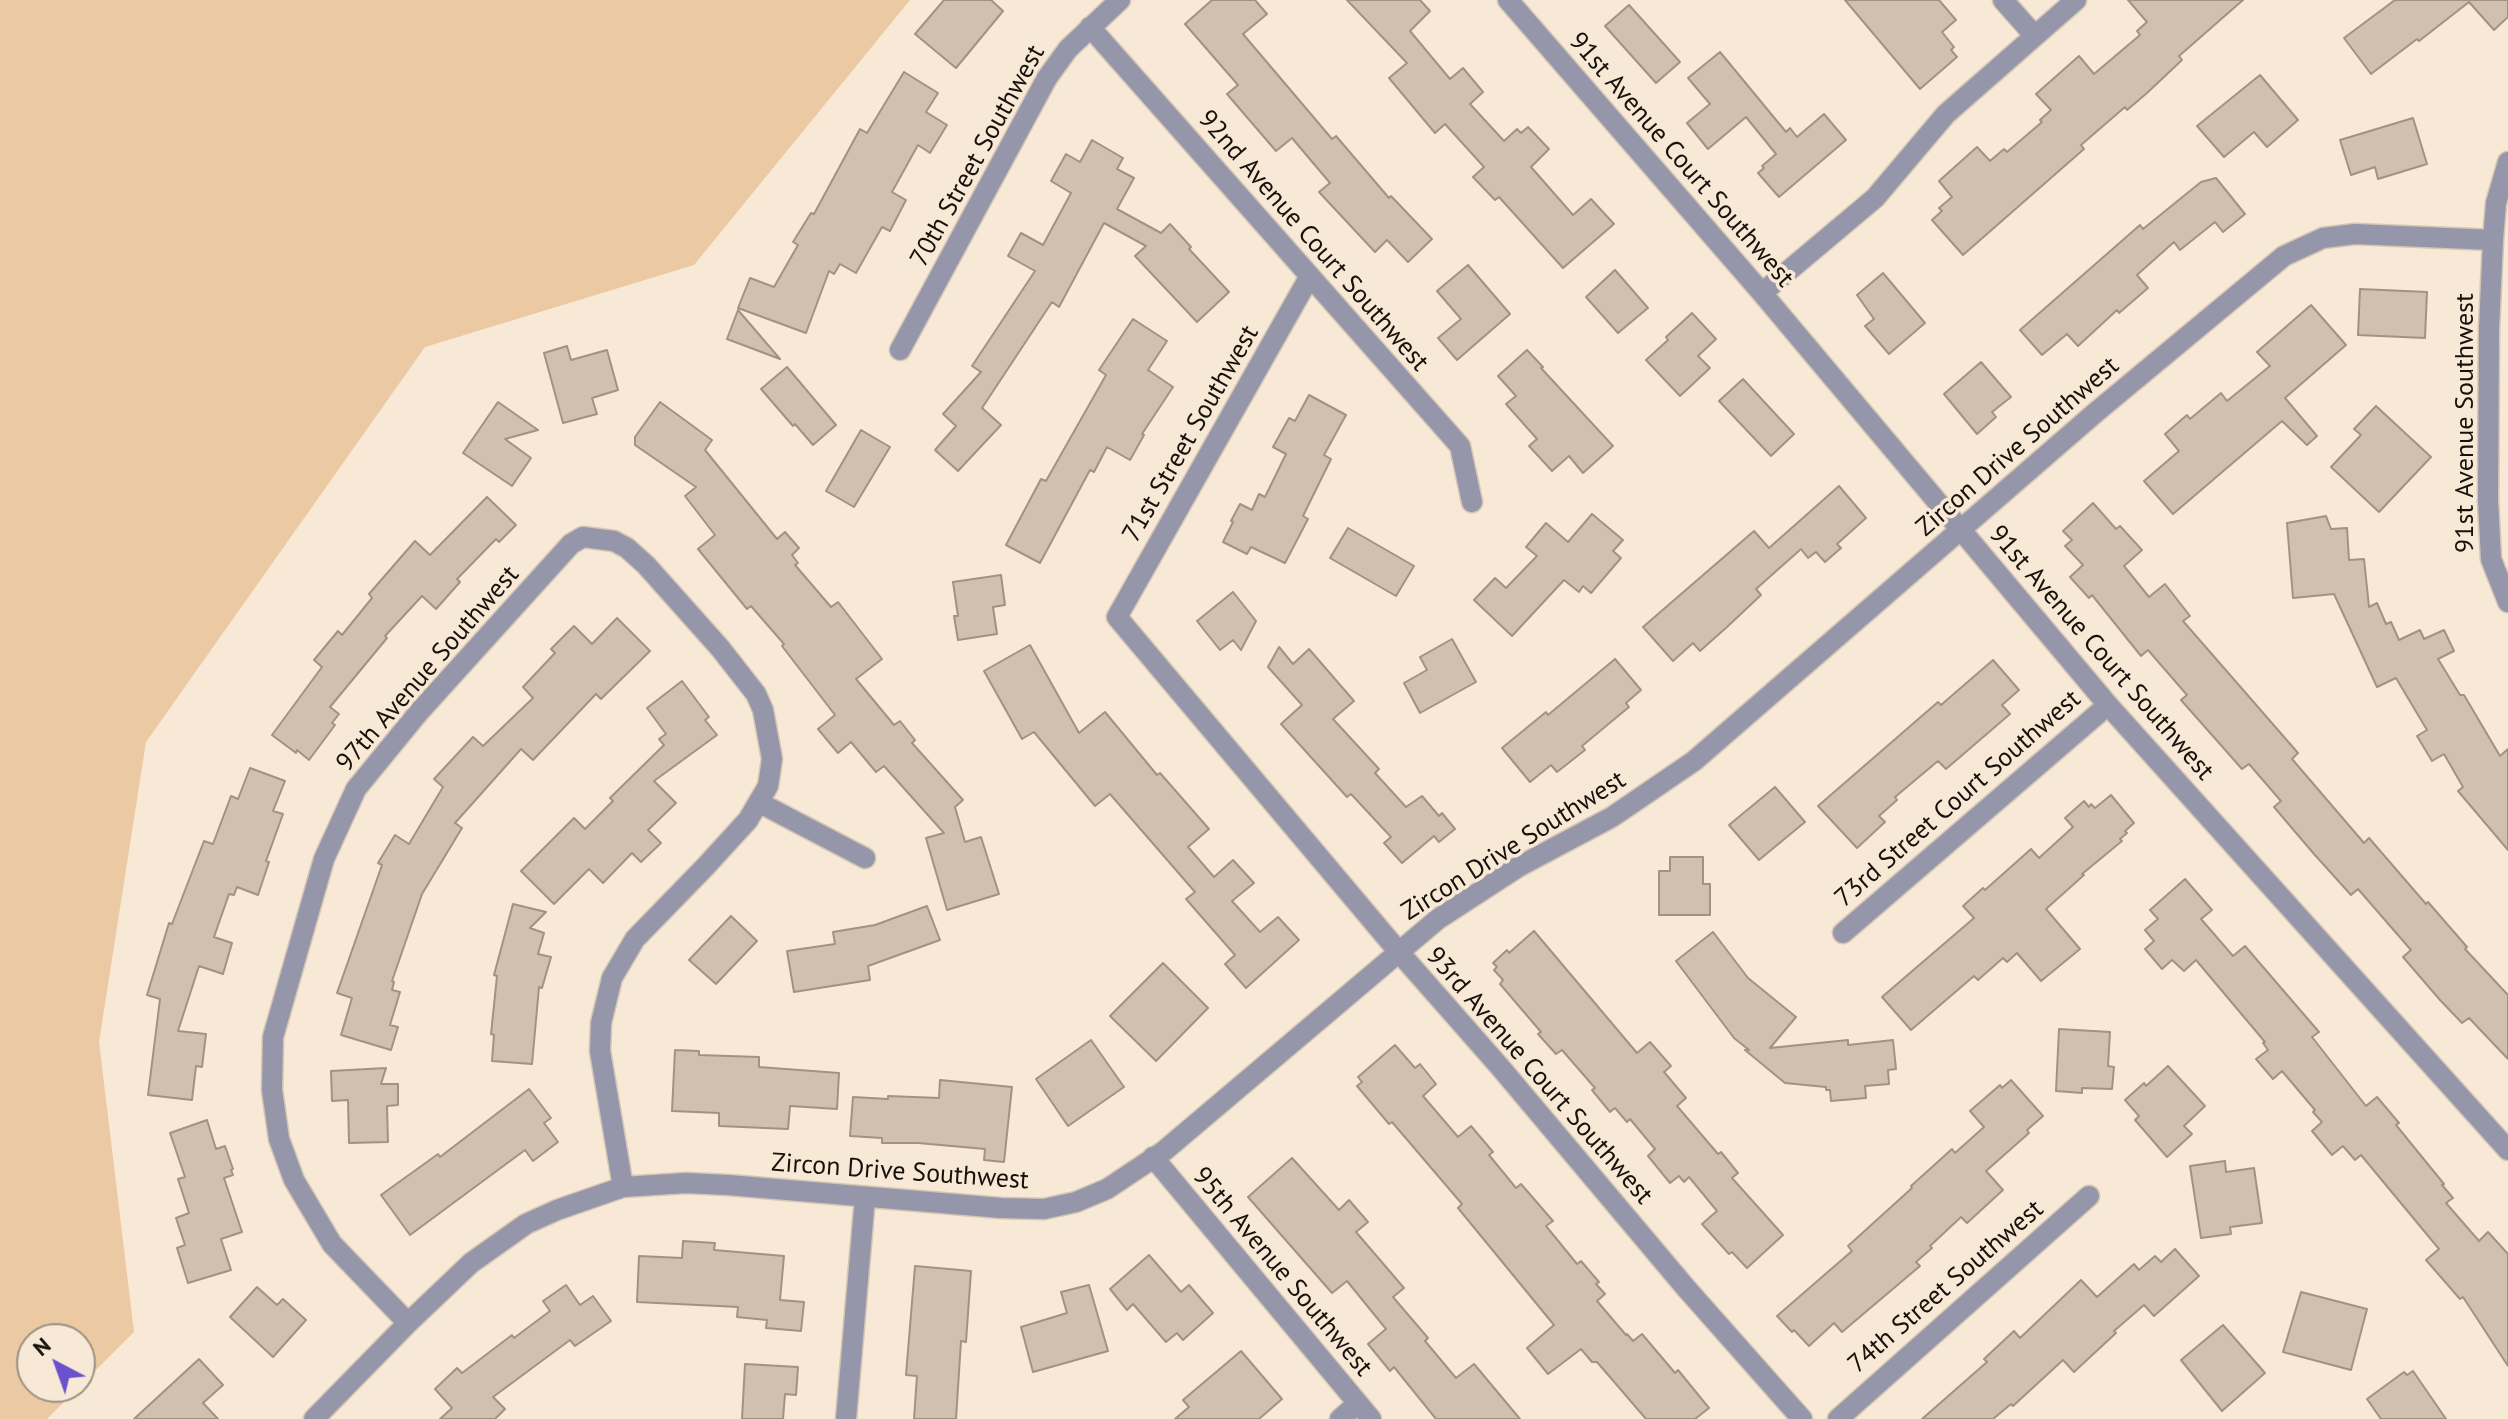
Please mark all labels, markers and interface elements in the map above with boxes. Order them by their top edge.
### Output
street label: 91st Avenue Court Southwest [1562,26,1800,294]
street label: 70th Street Southwest [904,40,1052,272]
street label: 92nd Avenue Court Southwest [1191,104,1435,378]
street label: 91st Avenue Southwest [2450,293,2482,553]
street label: 71st Street Southwest [1116,320,1266,548]
street label: Zircon Drive Southwest [1910,351,2126,543]
street label: 91st Avenue Court Southwest [1982,519,2220,787]
street label: 97th Avenue Southwest [330,560,526,778]
street label: 73rd Street Court Southwest [1829,684,2087,914]
street label: Zircon Drive Southwest [1396,764,1632,928]
street label: 93rd Avenue Court Southwest [1419,941,1659,1211]
street label: Zircon Drive Southwest [770,1147,1030,1197]
street label: 95th Avenue Southwest [1186,1161,1378,1383]
street label: 74th Street Southwest [1842,1194,2050,1380]
north arrow [16,1323,96,1403]
text: N [27,1331,56,1362]

